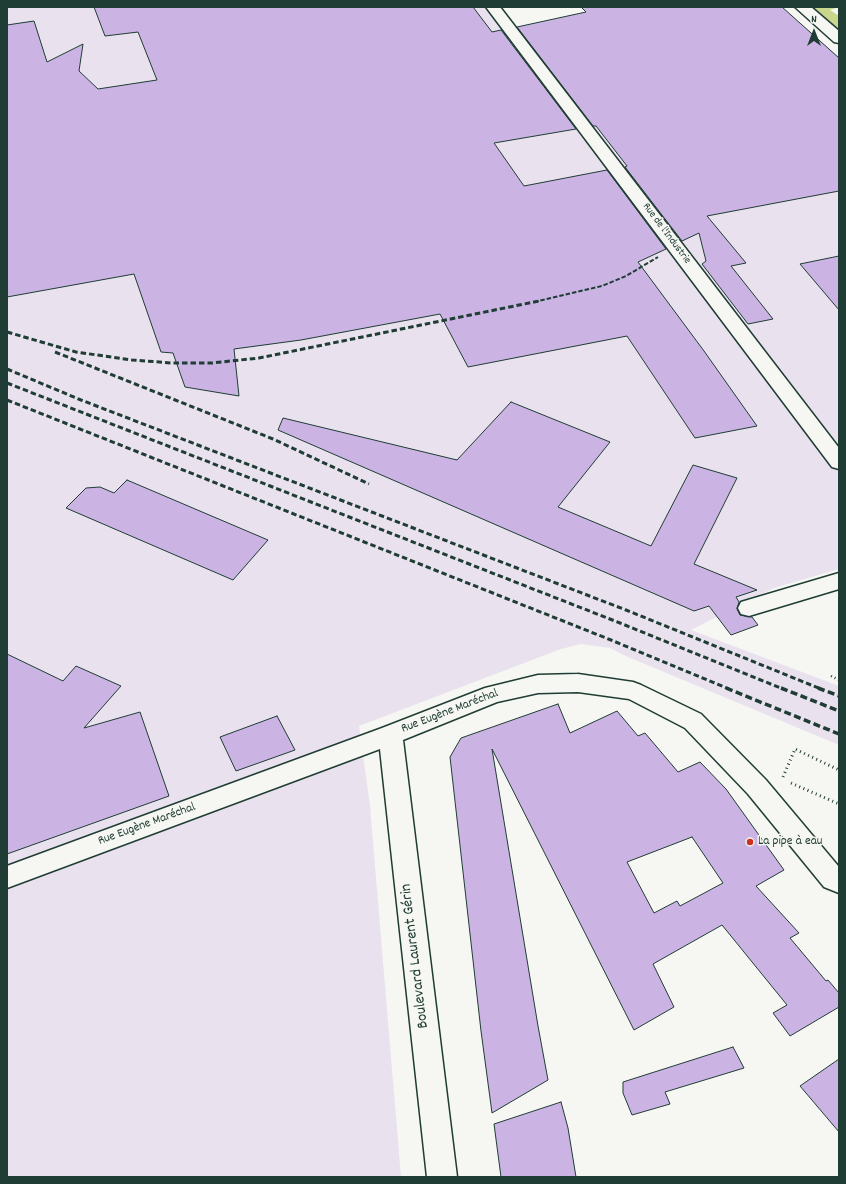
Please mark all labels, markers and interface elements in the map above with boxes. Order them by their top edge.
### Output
north arrow [794,12,834,52]
text: N [811,12,817,28]
street label: Rue de l'Industrie [639,201,693,267]
street label: Rue Eugène Maréchal [399,686,501,738]
street label: Rue Eugène Maréchal [96,800,198,850]
place label: La pipe à eau [758,834,822,850]
marker: La pipe à eau [745,837,755,847]
street label: Boulevard Laurent Gérin [398,882,434,1030]

